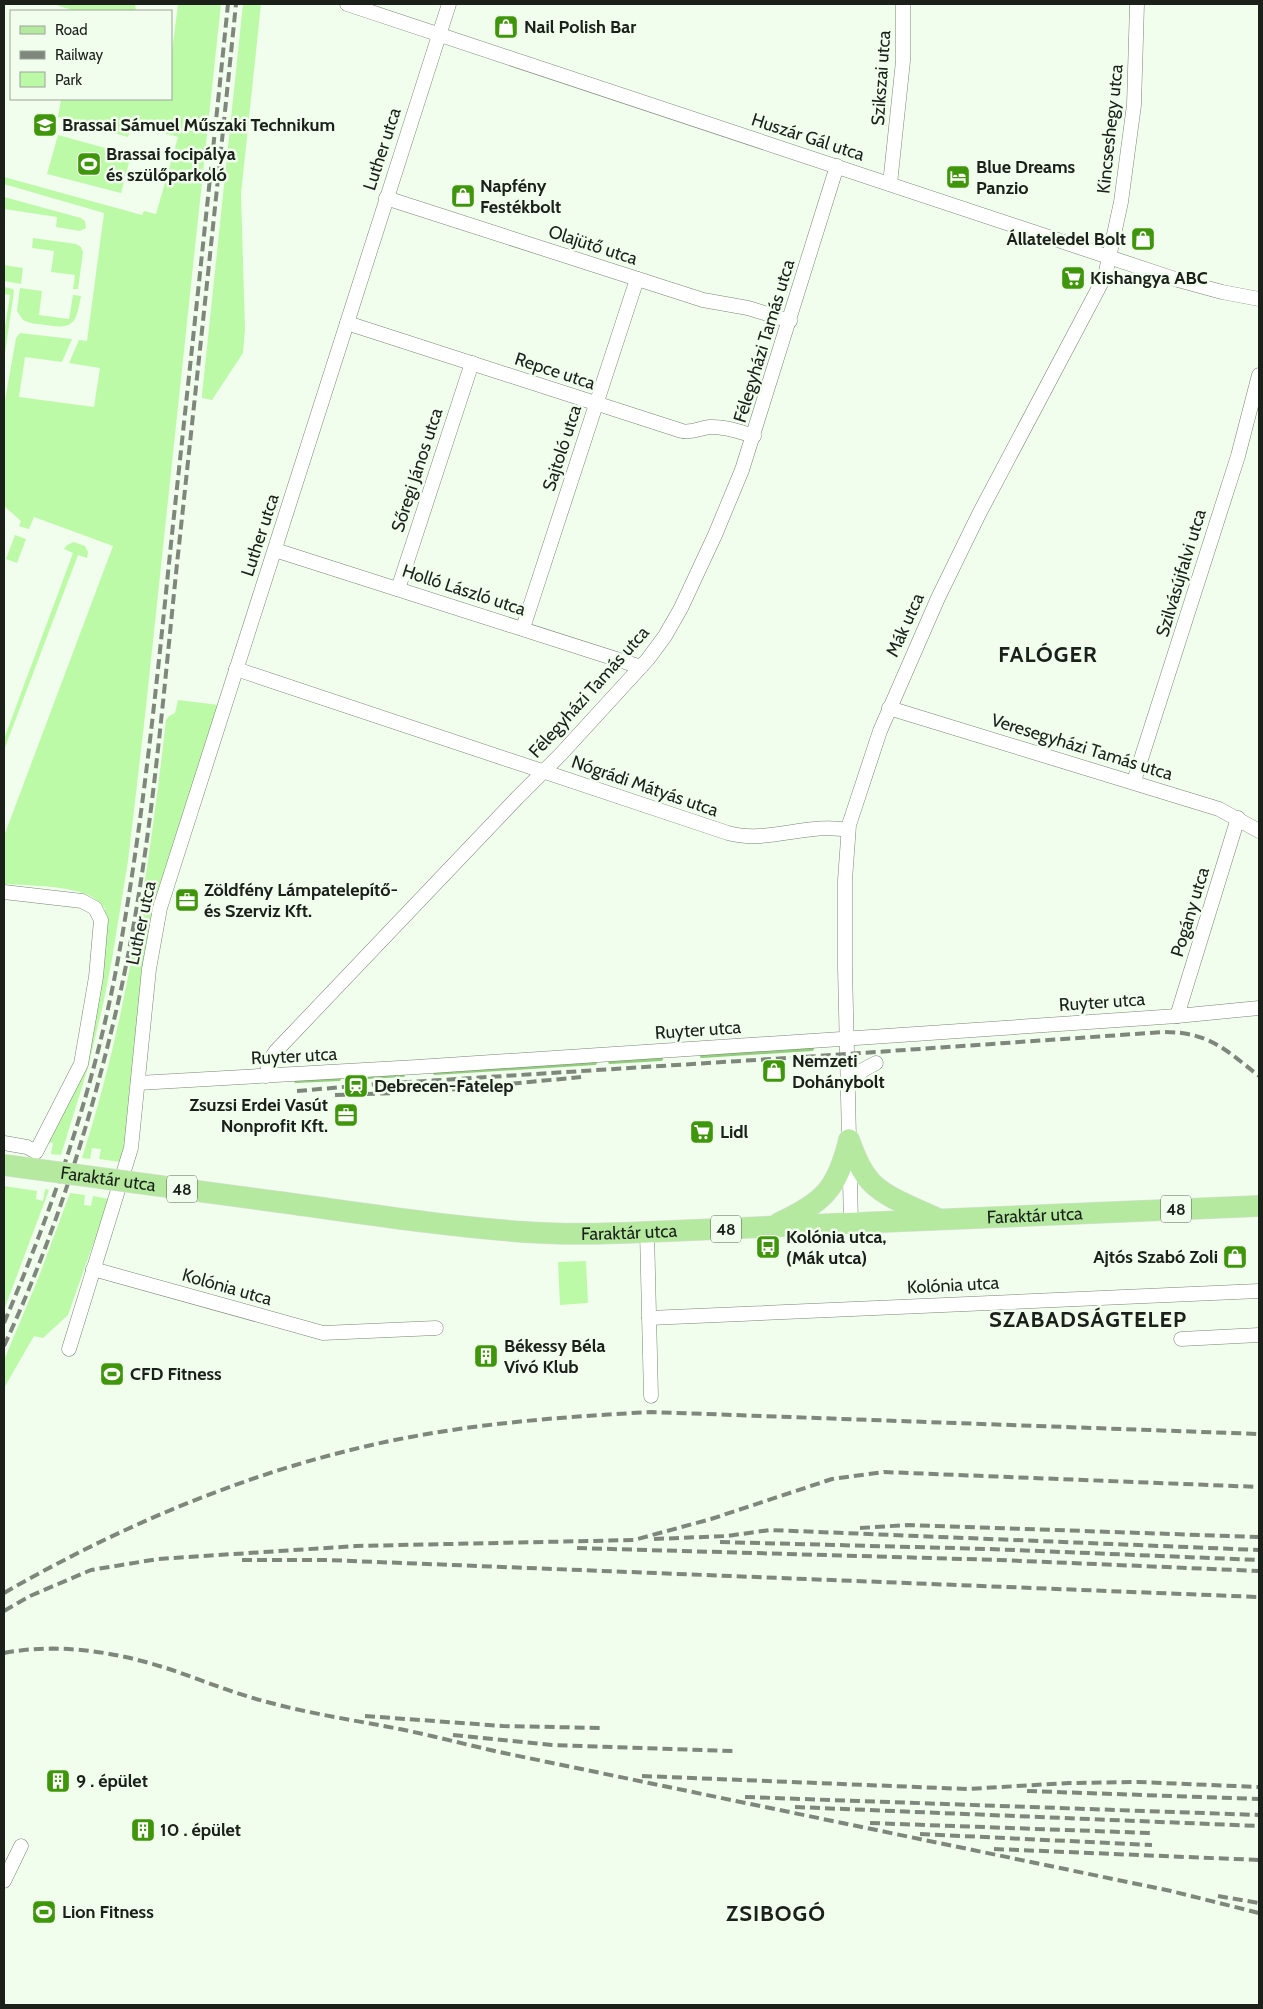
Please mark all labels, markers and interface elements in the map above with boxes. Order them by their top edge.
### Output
legend [10,10,172,100]
shop icon: Nail Polish Bar [493,14,519,40]
place label: Nail Polish Bar [524,16,636,38]
text: Road [55,21,88,39]
street label: Szikszai utca [867,29,895,126]
text: Railway [55,46,104,64]
street label: Kincseshegy utca [1092,63,1128,195]
text: Park [55,71,82,89]
street label: Luther utca [358,105,406,193]
street label: Huszár Gál utca [749,108,868,166]
school or university icon: Brassai Sámuel Műszaki Technikum [32,112,58,138]
place label: Brassai Sámuel Műszaki Technikum [62,114,335,136]
place label: Brassai focipálya és szülőparkoló [106,143,236,186]
sports icon: Brassai focipálya és szülőparkoló [76,151,102,177]
place label: Blue Dreams Panzio [976,156,1076,199]
hotel icon: Blue Dreams Panzio [945,164,971,190]
place label: Napfény Festékbolt [480,175,561,218]
shop icon: Napfény Festékbolt [450,183,476,209]
street label: Olajütő utca [546,220,641,270]
shop icon: Állateledel Bolt [1130,226,1156,252]
place label: Állateledel Bolt [1007,228,1126,250]
street label: Félegyházi Tamás utca [729,256,799,425]
supermarket icon: Kishangya ABC [1060,265,1086,291]
place label: Kishangya ABC [1090,267,1208,289]
street label: Repce utca [512,348,598,394]
street label: Sajtoló utca [538,402,586,494]
street label: Sőregi János utca [387,405,448,535]
street label: Luther utca [236,491,284,579]
street label: Szilvásújfalvi utca [1151,506,1211,640]
street label: Holló László utca [399,560,529,620]
street label: Mák utca [881,589,929,660]
street label: Félegyházi Tamás utca [524,621,654,762]
district label: FALÓGER [998,641,1098,668]
street label: Veresegyházi Tamás utca [989,709,1176,785]
street label: Nógrádi Mátyás utca [569,751,722,822]
street label: Pogány utca [1166,864,1214,960]
street label: Luther utca [121,879,161,967]
place label: Zöldfény Lámpatelepítő- és Szerviz Kft. [204,879,398,922]
office icon: Zöldfény Lámpatelepítő- és Szerviz Kft. [174,887,200,913]
street label: Ruyter utca [1058,988,1146,1016]
street label: Ruyter utca [654,1016,742,1044]
street label: Ruyter utca [250,1043,338,1069]
place label: Nemzeti Dohánybolt [792,1050,885,1093]
shop icon: Nemzeti Dohánybolt [761,1058,787,1084]
station icon: Debrecen-Fatelep [343,1073,369,1099]
place label: Debrecen-Fatelep [374,1075,514,1097]
place label: Zsuzsi Erdei Vasút Nonprofit Kft. [189,1094,328,1137]
office icon: Zsuzsi Erdei Vasút Nonprofit Kft. [333,1102,359,1128]
supermarket icon: Lidl [689,1119,715,1145]
place label: Lidl [720,1121,749,1143]
street label: Faraktár utca [59,1162,157,1196]
road number: 48 [167,1176,197,1202]
road number: 48 [1161,1196,1191,1222]
street label: Faraktár utca [986,1202,1084,1229]
road number: 48 [711,1216,741,1242]
street label: Faraktár utca [581,1220,678,1245]
place label: Kolónia utca, (Mák utca) [786,1226,887,1269]
bus stop icon: Kolónia utca, (Mák utca) [755,1234,781,1260]
shop icon: Ajtós Szabó Zoli [1222,1244,1248,1270]
place label: Ajtós Szabó Zoli [1093,1246,1218,1268]
street label: Kolónia utca [180,1264,275,1310]
street label: Kolónia utca [906,1272,1000,1298]
district label: SZABADSÁGTELEP [989,1306,1187,1333]
place label: Békessy Béla Vívó Klub [504,1335,605,1378]
building icon: Békessy Béla Vívó Klub [473,1343,499,1369]
sports icon: CFD Fitness [99,1361,125,1387]
place label: CFD Fitness [130,1363,222,1385]
building icon: 9 . épület [45,1768,71,1794]
place label: 9 . épület [76,1770,148,1792]
building icon: 10 . épület [130,1817,156,1843]
place label: 10 . épület [160,1819,241,1841]
sports icon: Lion Fitness [31,1899,57,1925]
district label: ZSIBOGÓ [726,1900,826,1927]
place label: Lion Fitness [62,1901,154,1923]

